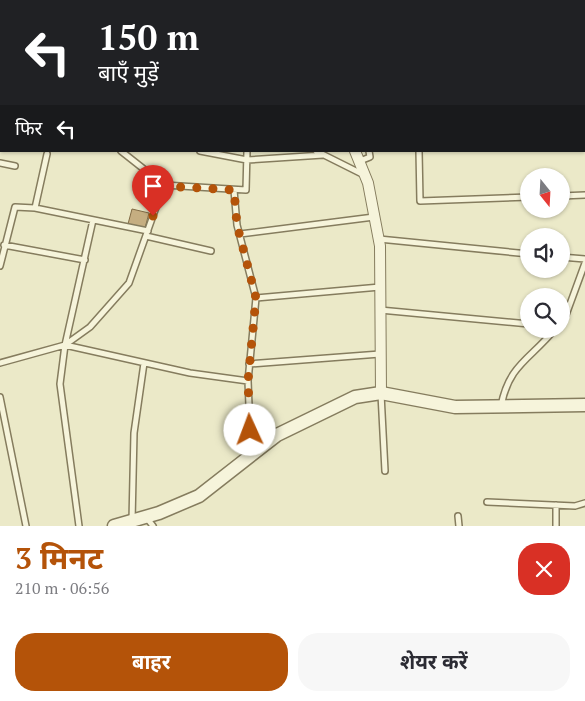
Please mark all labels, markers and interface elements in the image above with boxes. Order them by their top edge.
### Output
text: 150 m [98,14,199,60]
icon: left [15,20,80,85]
text: बाएँ मुड़ें [98,58,159,87]
text: फिर [15,115,42,140]
icon: left [52,115,80,143]
pin [132,165,174,216]
north arrow [520,168,570,218]
map controls [520,168,570,338]
icon: arrive [139,172,167,200]
button: sound [520,228,570,278]
button: search [520,288,570,338]
position arrow [223,403,275,455]
text: 3 मिनट [15,538,103,578]
button: close [518,543,570,595]
text: 210 m · 06:56 [15,577,109,599]
button: बाहर [15,633,288,691]
button: शेयर करें [298,633,570,691]

